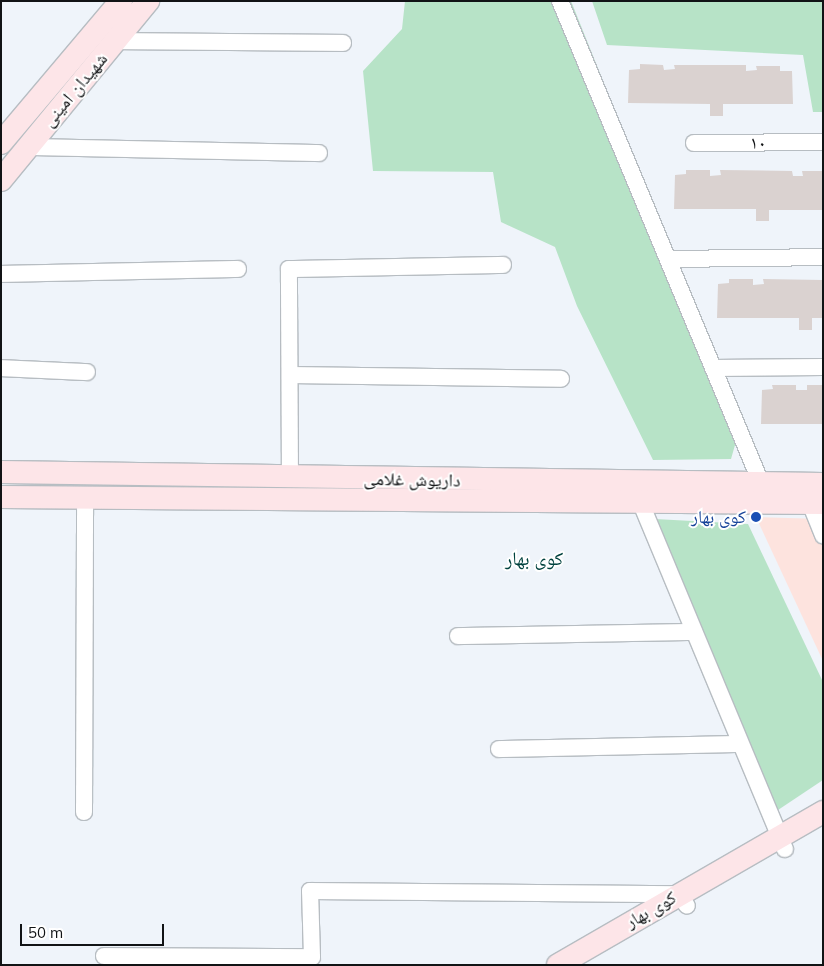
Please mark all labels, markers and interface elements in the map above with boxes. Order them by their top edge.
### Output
street label: شهیدان امینی [38,49,112,131]
street label: ۱۰ [750,132,766,154]
street label: داریوش غلامی [363,468,461,492]
place label: کوی بهار [691,506,746,528]
marker: کوی بهار [750,511,762,523]
district label: کوی بهار [505,548,563,570]
street label: کوی بهار [622,887,680,933]
scale bar [22,914,166,946]
text: 50 m [28,923,63,942]

